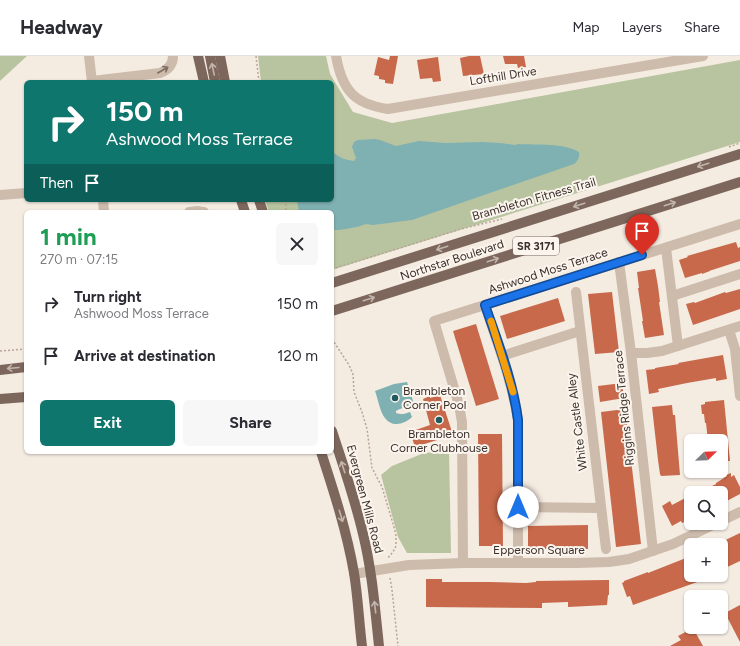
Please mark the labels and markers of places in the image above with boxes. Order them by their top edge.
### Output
pin [625,214,659,255]
place label: Brambleton Corner Pool [403,384,466,412]
marker: Brambleton Corner Pool [390,393,400,403]
marker: Brambleton Corner Clubhouse [434,415,444,425]
place label: Brambleton Corner Clubhouse [390,427,488,455]

